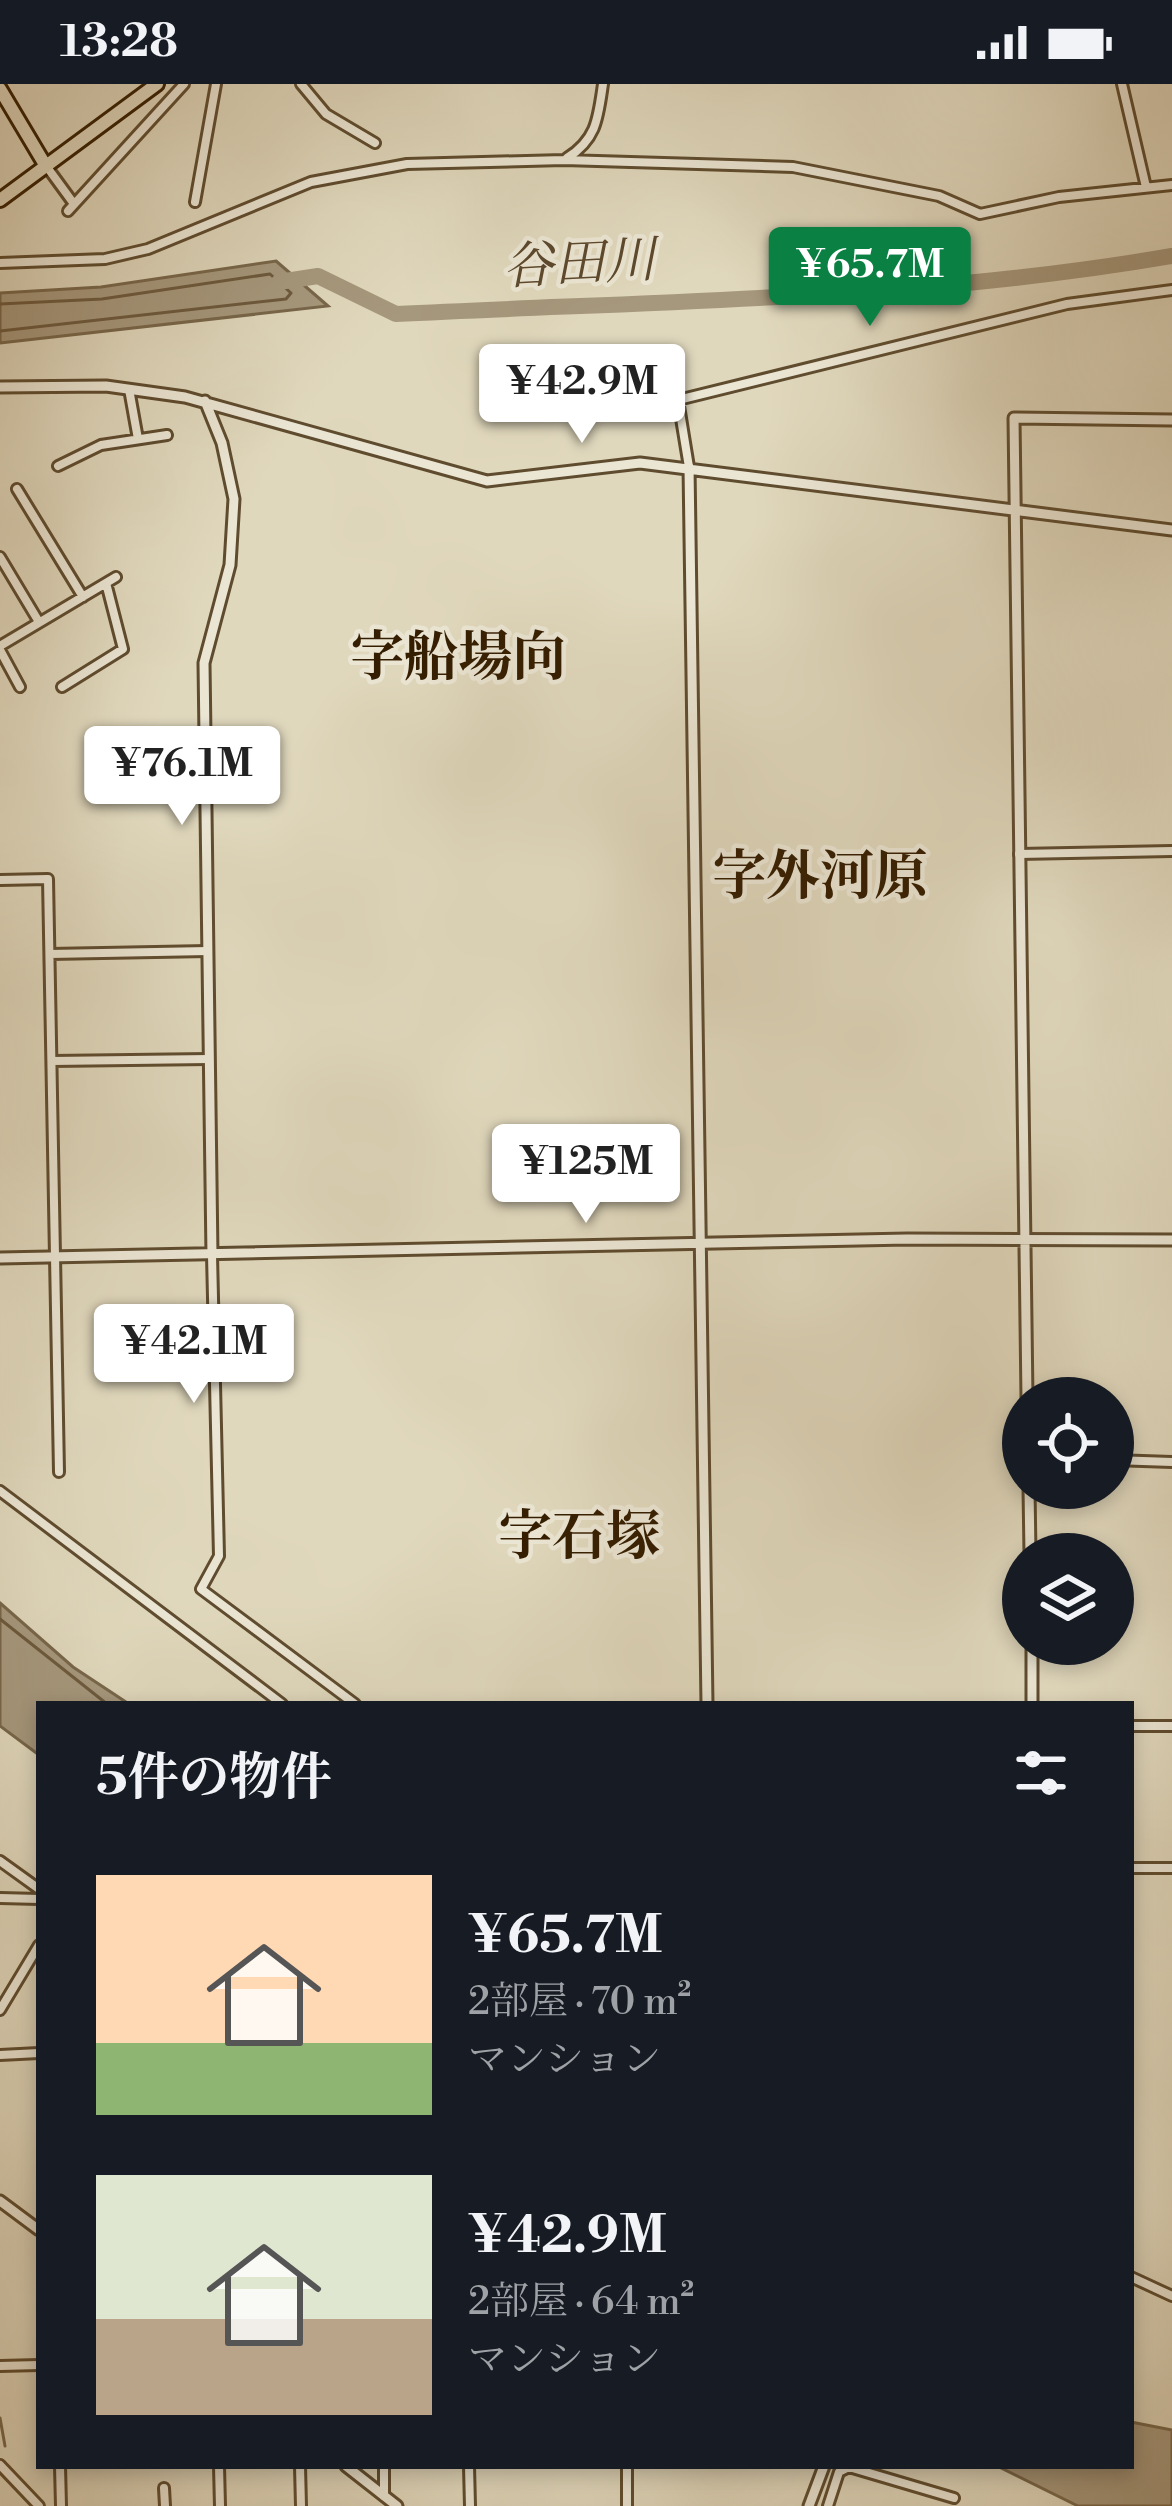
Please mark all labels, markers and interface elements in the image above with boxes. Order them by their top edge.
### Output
text: 13:28 [60,14,178,71]
pin: ¥65.7M [772,227,968,329]
water label: 谷田川 [501,229,662,301]
text: ¥65.7M [796,241,944,290]
pin: ¥42.9M [484,344,680,446]
text: ¥42.9M [506,358,658,407]
district label: 字船場向 [350,625,566,693]
pin: ¥76.1M [84,726,280,828]
text: ¥76.1M [111,740,253,789]
district label: 字外河原 [712,844,928,912]
pin: ¥125M [502,1124,670,1226]
text: ¥125M [519,1138,653,1187]
pin: ¥42.1M [96,1304,292,1406]
text: ¥42.1M [121,1318,267,1367]
map controls [1002,1377,1134,1665]
button: locate [1002,1377,1134,1509]
district label: 字石塚 [498,1504,660,1572]
button: layers [1002,1533,1134,1665]
icon: filters [1008,1740,1074,1806]
text: 5件の物件 [96,1747,332,1811]
text: ¥65.7M [468,1905,662,1969]
icon: home [192,1923,336,2067]
text: 2部屋 · 70 m² [468,1978,691,2027]
text: マンション [468,2036,661,2085]
text: ¥42.9M [468,2205,667,2269]
icon: home [192,2223,336,2367]
text: 2部屋 · 64 m² [468,2278,694,2327]
text: マンション [468,2336,661,2385]

